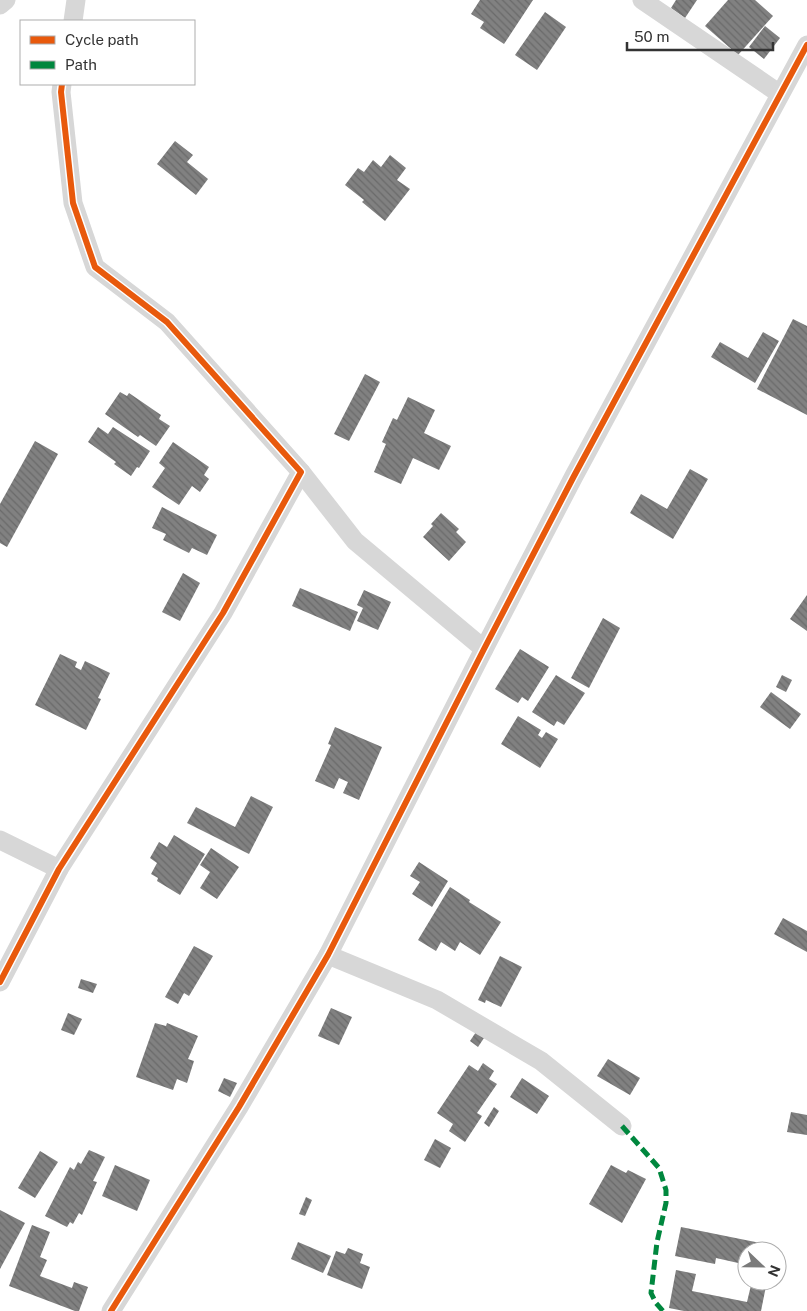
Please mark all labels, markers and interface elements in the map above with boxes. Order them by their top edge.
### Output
legend [20,20,195,85]
scale bar [627,20,773,52]
text: 50 m [634,28,669,45]
text: Cycle path [65,31,139,48]
text: Path [65,56,97,73]
north arrow [737,1241,787,1291]
text: N [765,1263,784,1279]

